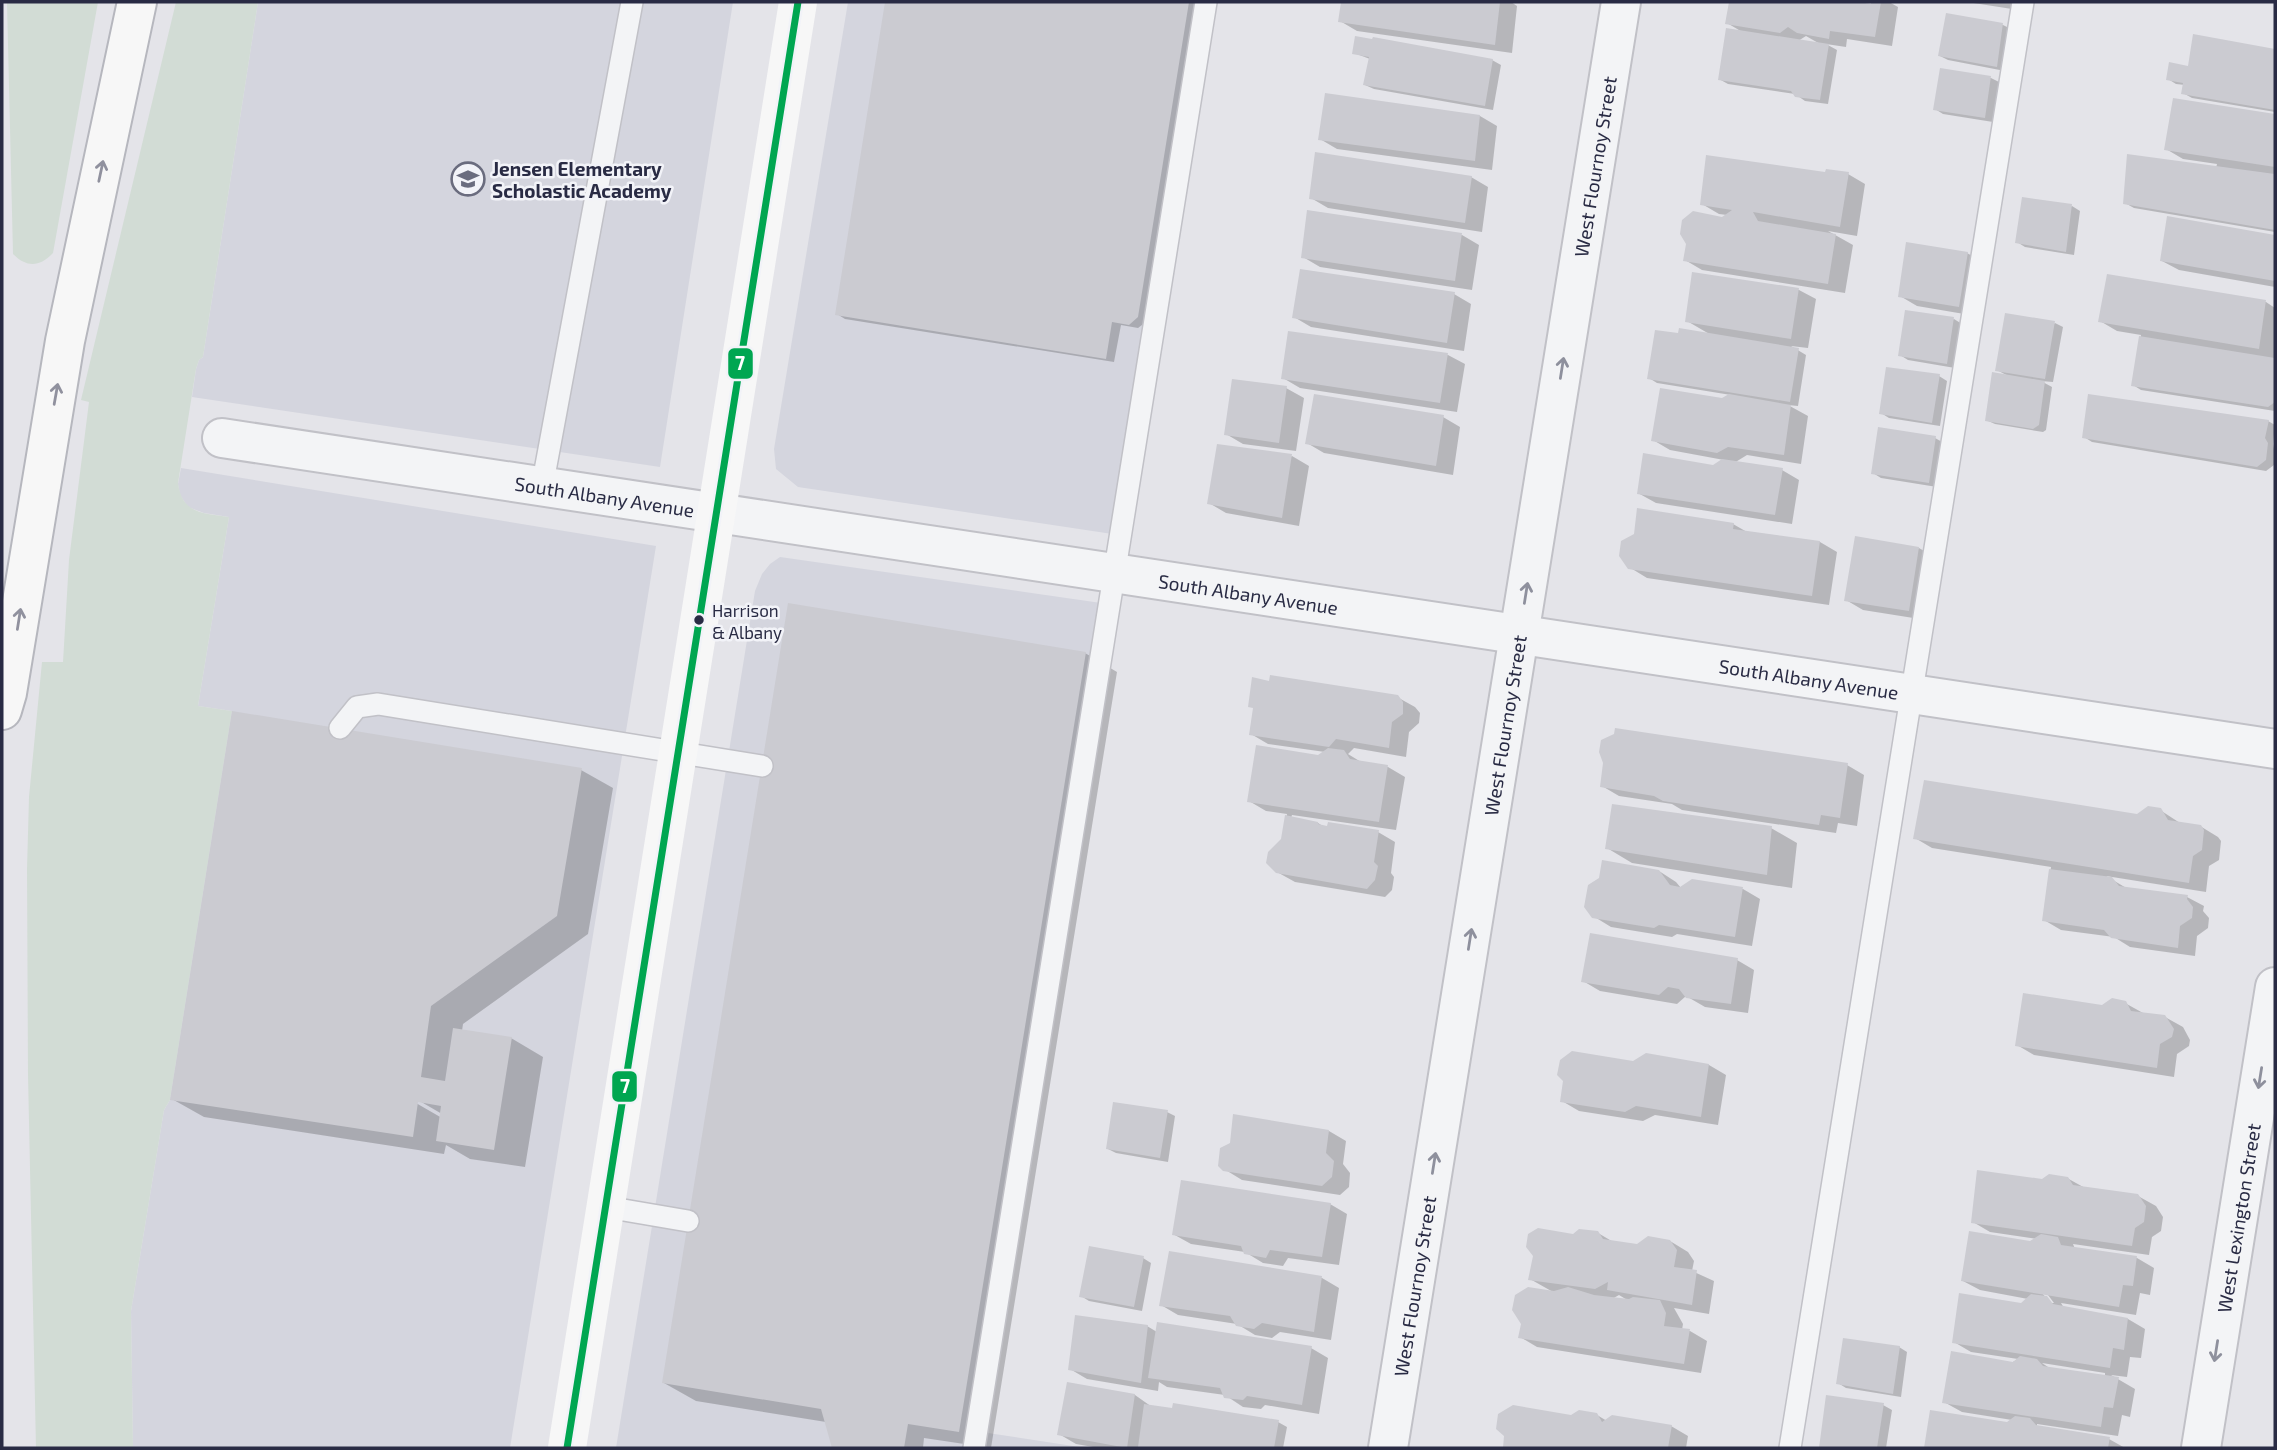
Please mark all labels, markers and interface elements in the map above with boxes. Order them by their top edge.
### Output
street label: West Flournoy Street [1569,75,1620,259]
place label: Jensen Elementary Scholastic Academy [492,157,672,203]
one-way arrow [94,160,108,183]
school or university icon: Jensen Elementary Scholastic Academy [449,160,487,198]
line badge: 7 [727,347,754,380]
text: 7 [735,351,745,374]
one-way arrow [1556,358,1569,380]
one-way arrow [50,383,63,406]
street label: South Albany Avenue [513,471,696,521]
street label: South Albany Avenue [1157,569,1340,618]
one-way arrow [1520,582,1533,605]
place label: Harrison & Albany [712,600,782,643]
one-way arrow [13,608,26,631]
marker: Harrison & Albany [692,613,706,627]
street label: West Flournoy Street [1479,633,1530,817]
street label: South Albany Avenue [1718,653,1900,703]
one-way arrow [1464,928,1477,950]
one-way arrow [2253,1066,2266,1089]
line badge: 7 [611,1070,638,1103]
text: 7 [620,1074,630,1097]
street label: West Lexington Street [2211,1122,2264,1314]
one-way arrow [1428,1152,1441,1175]
street label: West Flournoy Street [1388,1194,1440,1378]
one-way arrow [2209,1339,2222,1362]

